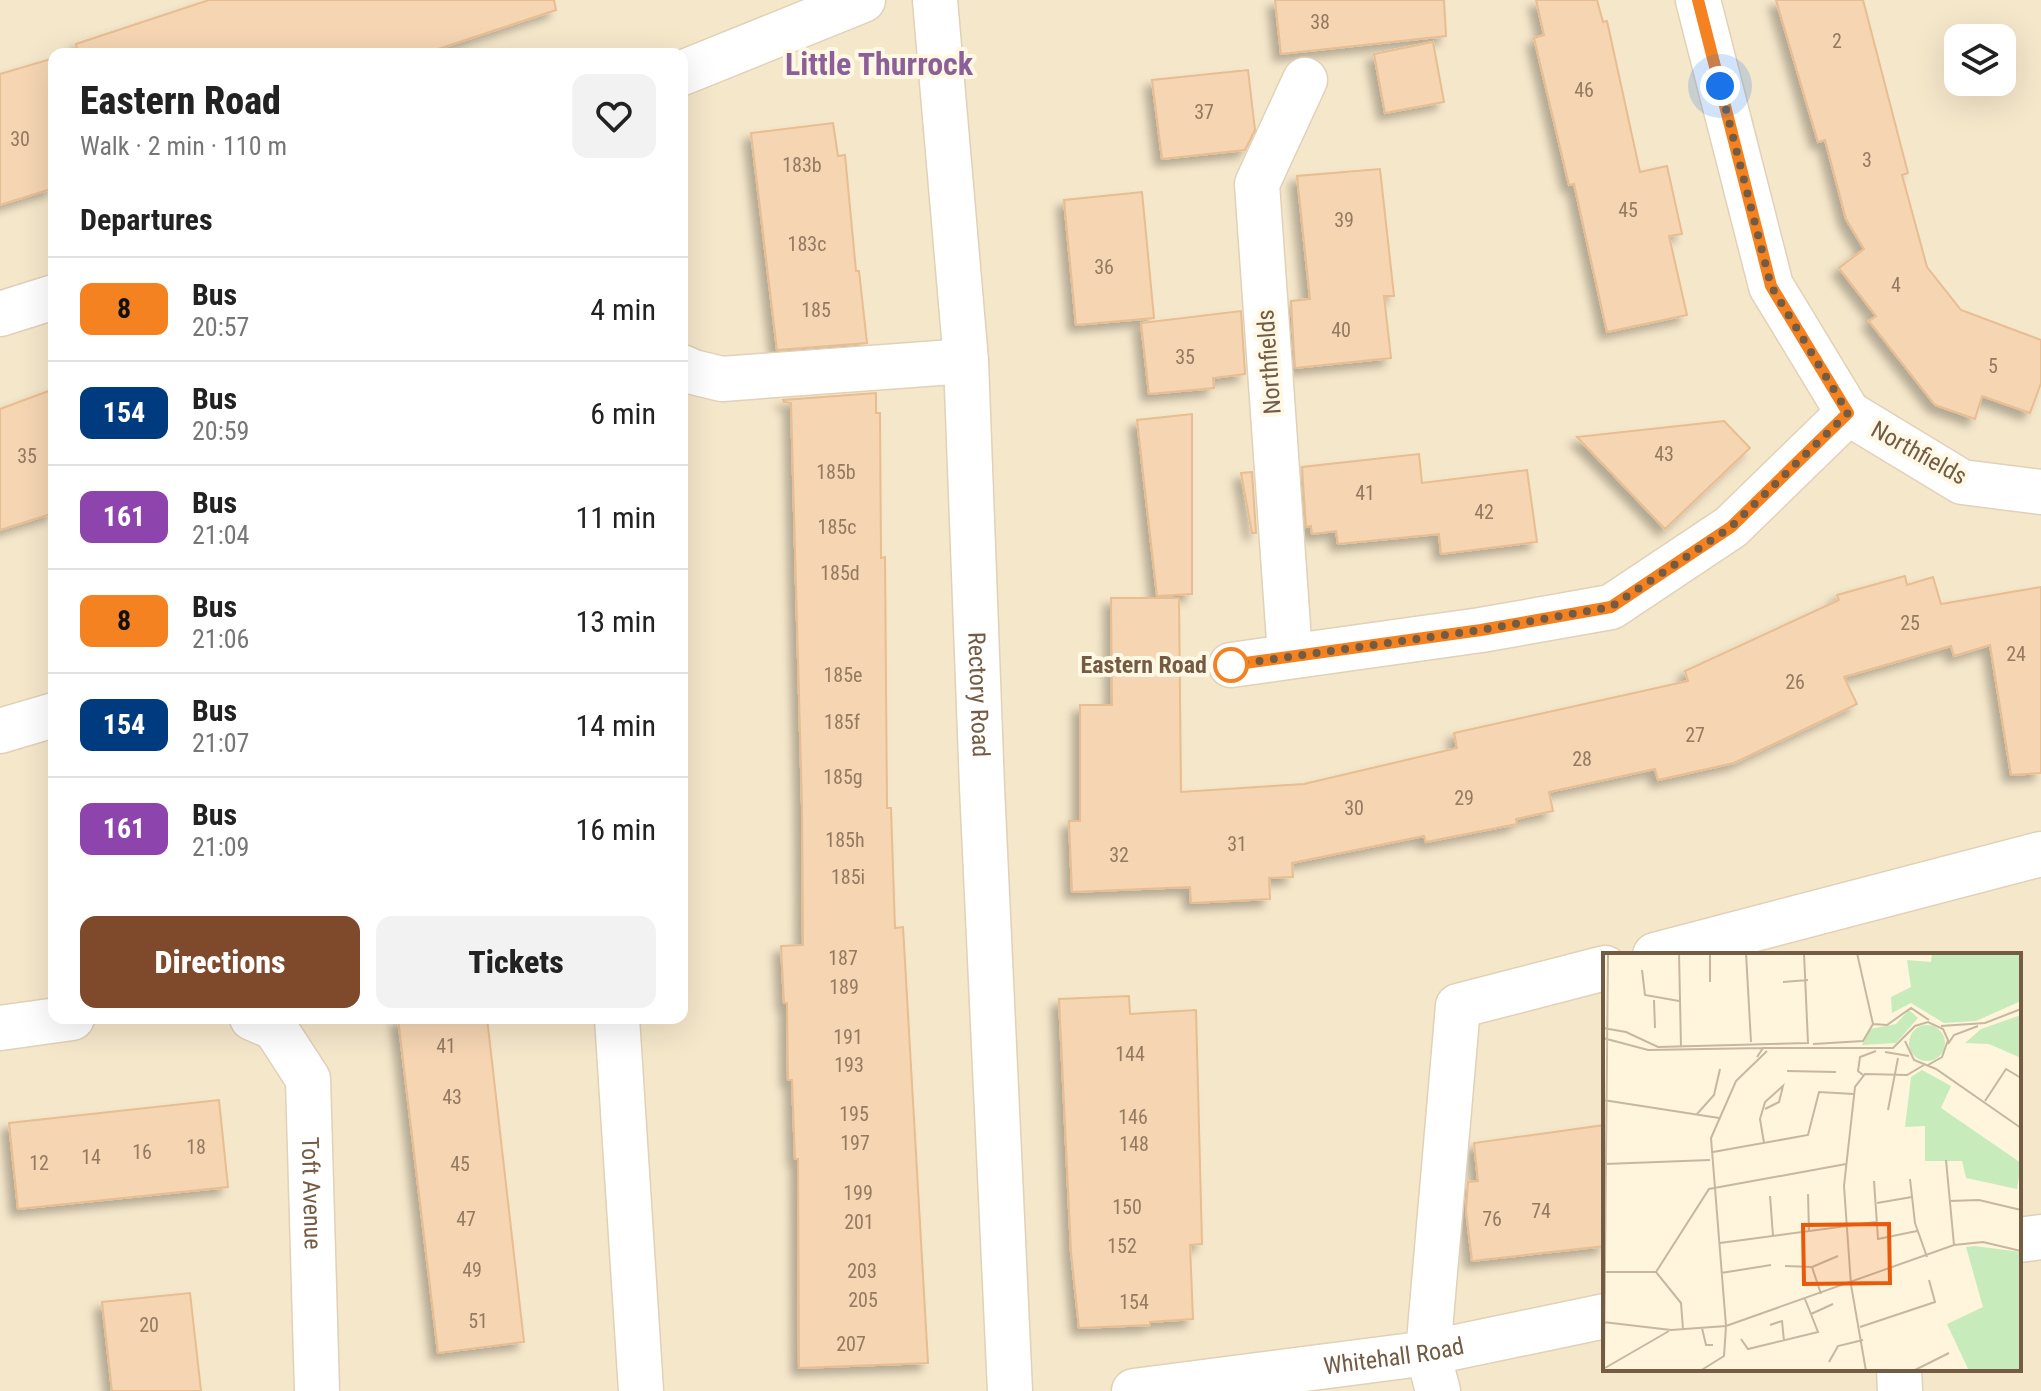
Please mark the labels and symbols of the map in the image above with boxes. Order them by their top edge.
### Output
house number: 38 [1310,10,1330,34]
house number: 2 [1832,29,1842,53]
district label: Little Thurrock [785,45,974,83]
your location [1700,66,1740,106]
house number: 46 [1574,78,1594,102]
house number: 37 [1194,100,1214,124]
house number: 30 [10,127,30,151]
house number: 3 [1862,148,1872,172]
house number: 183b [782,153,822,177]
house number: 45 [1618,198,1638,222]
house number: 39 [1334,208,1354,232]
house number: 183c [788,232,826,256]
house number: 36 [1094,255,1114,279]
house number: 4 [1891,273,1901,297]
house number: 185 [801,298,831,322]
street label: Northfields [1251,309,1287,415]
house number: 40 [1331,318,1351,342]
house number: 35 [1175,345,1195,369]
house number: 5 [1988,354,1998,378]
street label: Northfields [1866,415,1972,491]
house number: 43 [1654,442,1674,466]
house number: 35 [17,444,37,468]
house number: 185b [816,460,856,484]
house number: 41 [1355,481,1375,505]
house number: 42 [1474,500,1494,524]
house number: 185c [818,515,856,539]
house number: 185d [820,561,860,585]
house number: 25 [1900,611,1920,635]
street label: Rectory Road [962,631,995,758]
house number: 24 [2006,642,2026,666]
marker: Eastern Road [1214,648,1248,682]
place label: Eastern Road [1080,651,1207,679]
house number: 185e [824,663,863,687]
house number: 26 [1785,670,1805,694]
house number: 185f [824,710,861,734]
house number: 27 [1685,723,1705,747]
house number: 28 [1572,747,1592,771]
house number: 185g [823,765,863,789]
house number: 29 [1454,786,1474,810]
house number: 30 [1344,796,1364,820]
house number: 185h [825,828,865,852]
house number: 31 [1227,832,1247,856]
house number: 32 [1109,843,1129,867]
house number: 185i [831,865,865,889]
house number: 187 [828,946,858,970]
inset map [1603,953,2021,1371]
house number: 189 [829,975,859,999]
house number: 191 [833,1025,863,1049]
house number: 41 [436,1034,456,1058]
house number: 144 [1115,1042,1145,1066]
house number: 193 [834,1053,864,1077]
house number: 43 [442,1085,462,1109]
house number: 195 [839,1102,869,1126]
house number: 146 [1118,1105,1148,1129]
house number: 197 [840,1131,870,1155]
house number: 148 [1119,1132,1149,1156]
house number: 18 [186,1135,206,1159]
street label: Toft Avenue [296,1136,327,1250]
house number: 16 [132,1140,152,1164]
house number: 14 [81,1145,101,1169]
house number: 12 [29,1151,49,1175]
house number: 45 [450,1152,470,1176]
house number: 199 [843,1181,873,1205]
house number: 150 [1112,1195,1142,1219]
house number: 74 [1531,1199,1551,1223]
house number: 47 [456,1207,476,1231]
house number: 76 [1482,1207,1502,1231]
house number: 201 [844,1210,874,1234]
house number: 152 [1107,1234,1137,1258]
house number: 49 [462,1258,482,1282]
house number: 203 [847,1259,877,1283]
house number: 205 [848,1288,878,1312]
house number: 154 [1119,1290,1149,1314]
house number: 51 [468,1309,488,1333]
house number: 20 [139,1313,159,1337]
house number: 207 [836,1332,866,1356]
street label: Whitehall Road [1322,1332,1466,1380]

